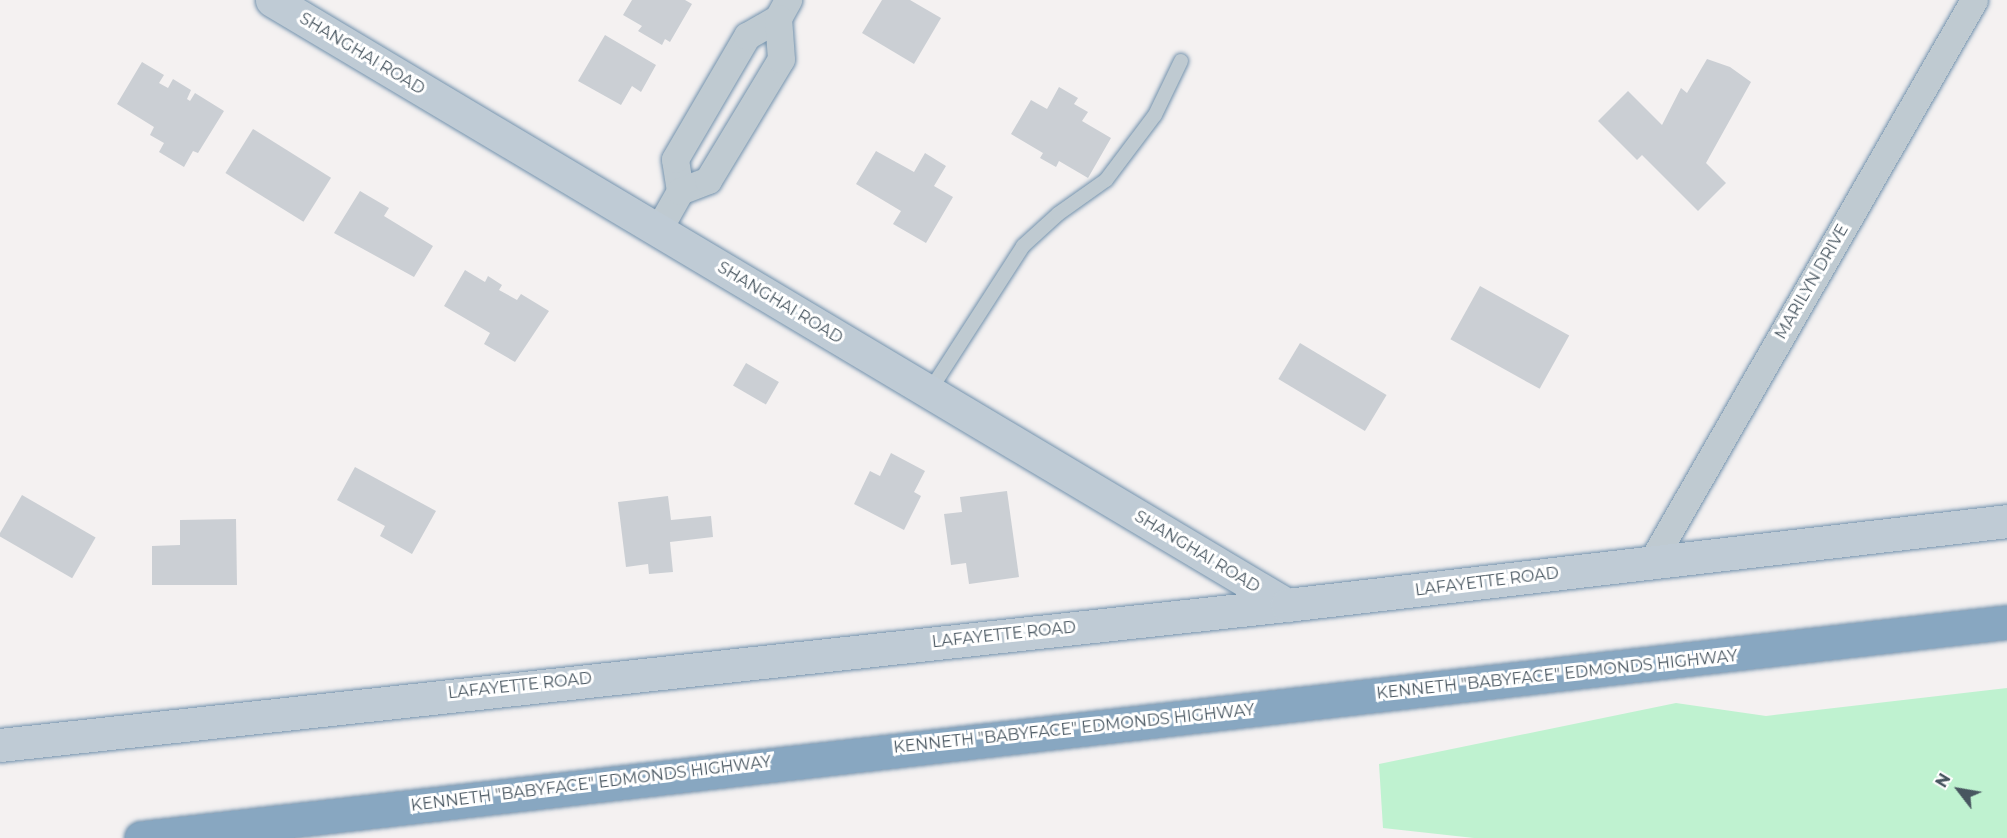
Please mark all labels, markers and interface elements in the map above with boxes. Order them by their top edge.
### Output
street label: SHANGHAI ROAD [296,9,428,99]
street label: MARILYN DRIVE [1771,221,1853,343]
street label: SHANGHAI ROAD [714,258,846,348]
street label: SHANGHAI ROAD [1131,507,1263,597]
street label: LAFAYETTE ROAD [1414,564,1560,600]
street label: LAFAYETTE ROAD [931,618,1077,652]
street label: KENNETH "BABYFACE" EDMONDS HIGHWAY [1376,646,1738,704]
street label: LAFAYETTE ROAD [447,669,593,703]
street label: KENNETH "BABYFACE" EDMONDS HIGHWAY [893,700,1255,758]
street label: KENNETH "BABYFACE" EDMONDS HIGHWAY [410,752,772,816]
north arrow [1929,760,1989,820]
text: N [1932,770,1955,791]

